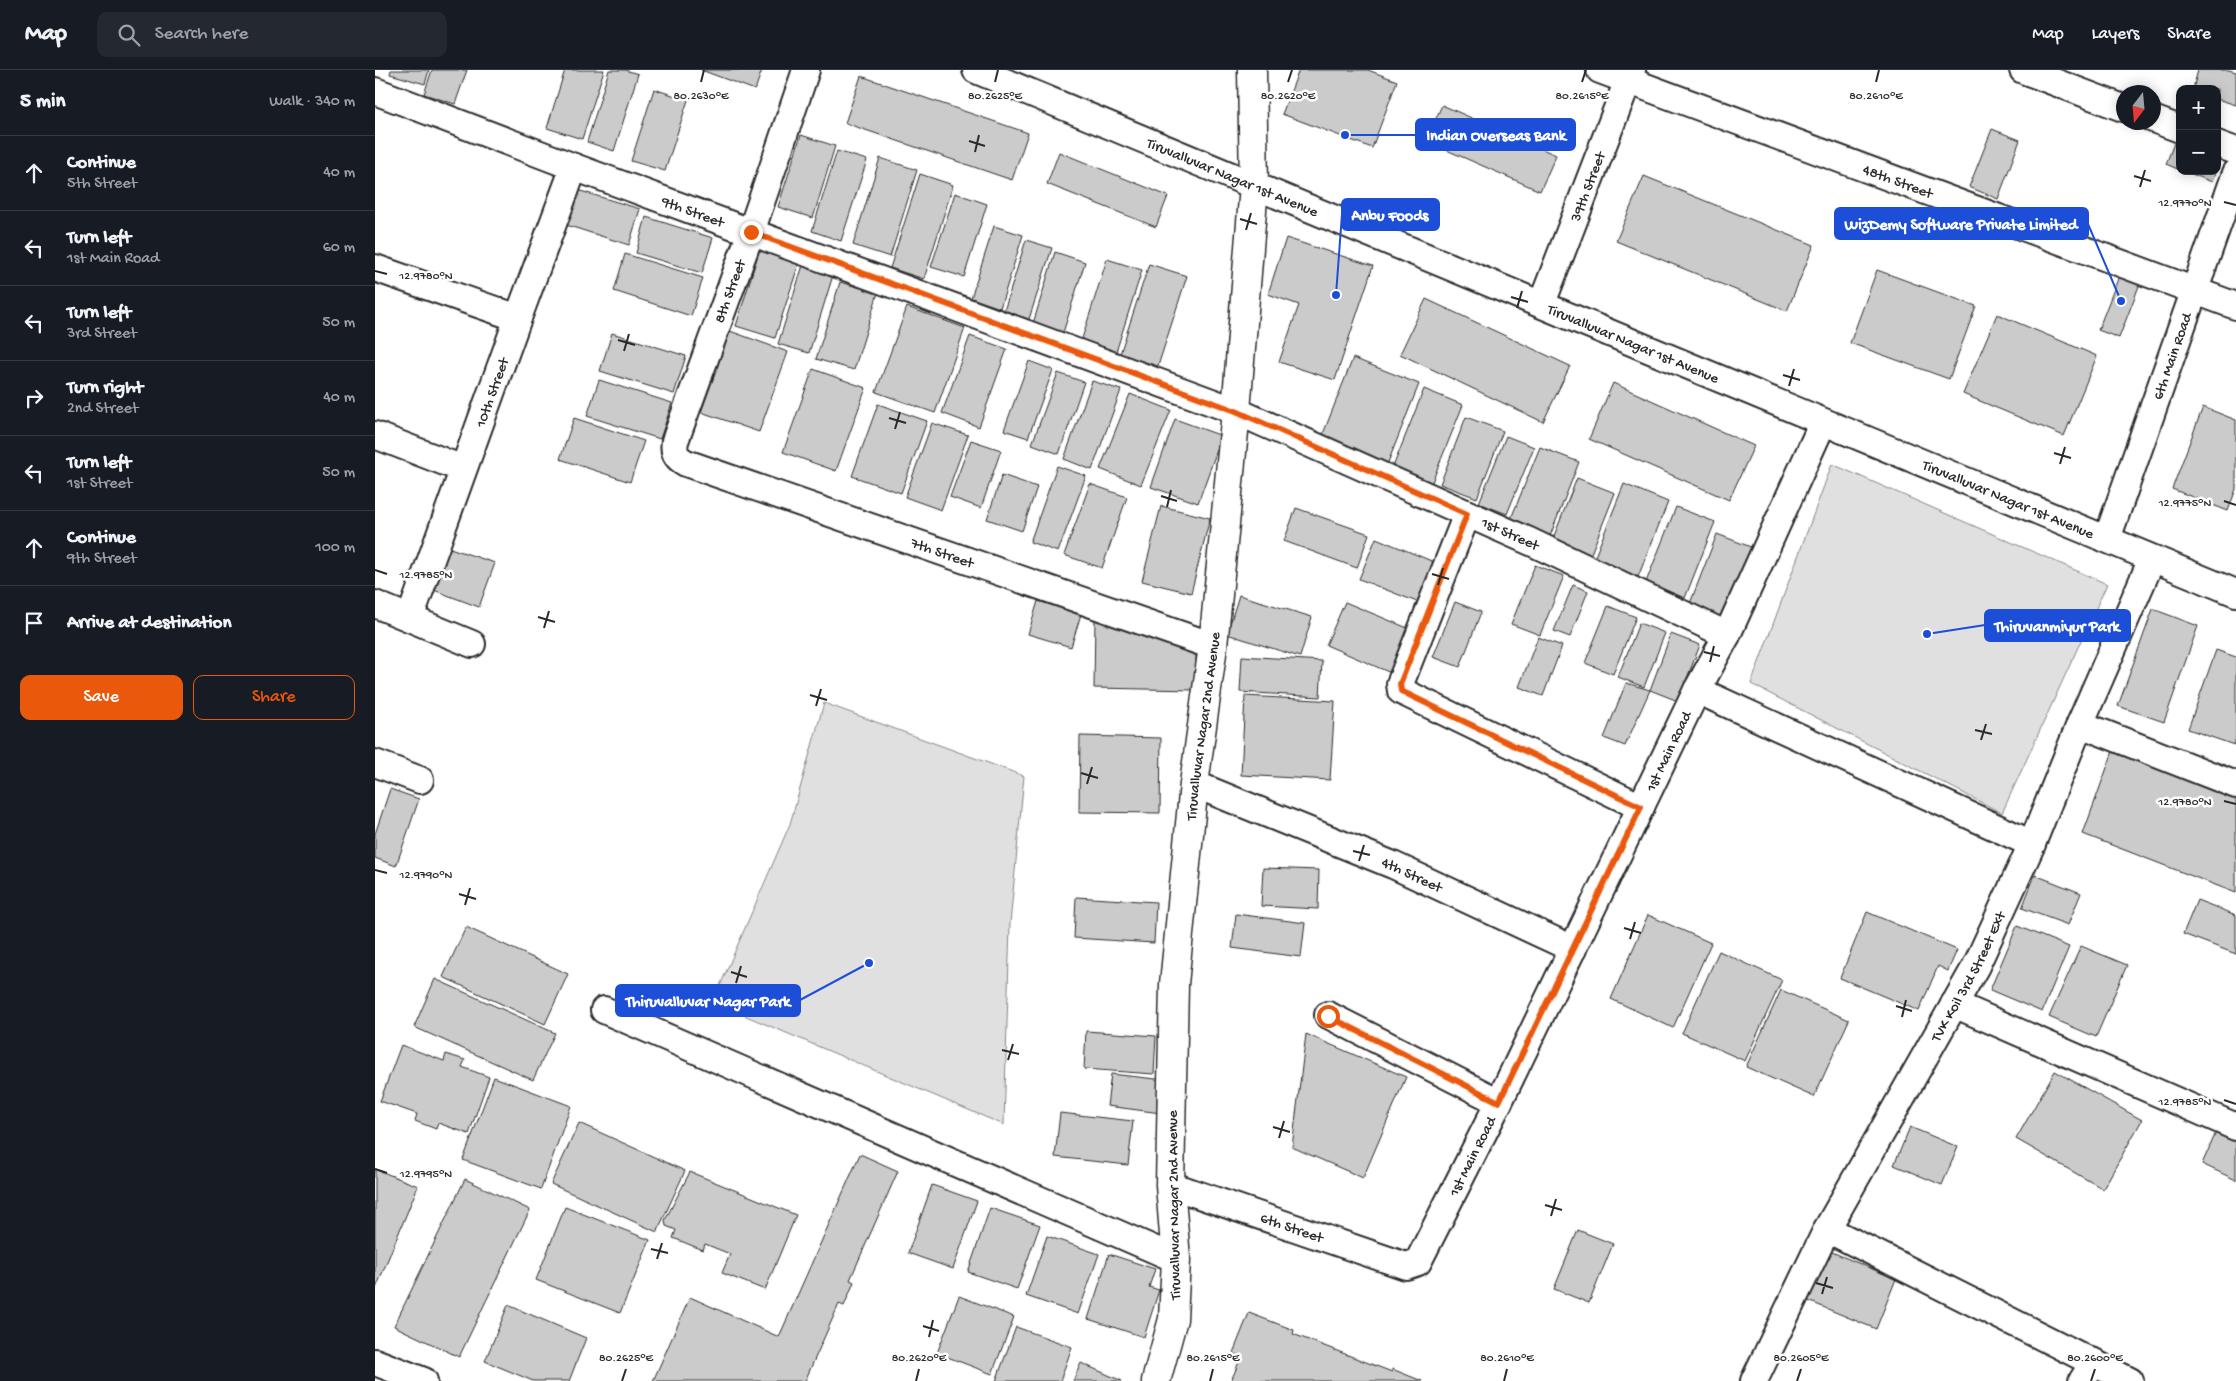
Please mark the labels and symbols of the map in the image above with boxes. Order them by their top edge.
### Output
north arrow [2116,85,2161,130]
text: 80.2630°E [673,90,729,104]
text: 80.2625°E [968,90,1023,104]
text: 80.2620°E [1261,90,1316,104]
text: 80.2615°E [1555,90,1609,104]
text: 80.2610°E [1849,90,1903,104]
callout: Indian Overseas Bank [1416,119,1575,150]
text: Indian Overseas Bank [1426,128,1568,147]
street label: Tiruvalluvar Nagar 1st Avenue [1143,134,1321,222]
street label: 39th Street [1567,148,1611,225]
street label: 48th Street [1860,161,1937,204]
street label: 9th Street [658,193,728,233]
text: 12.9770°N [2157,197,2212,211]
callout: Anbu Foods [1342,199,1439,230]
text: Anbu Foods [1351,208,1430,227]
callout: WizDemy Software Private Limited [1835,208,2088,239]
text: WizDemy Software Private Limited [1844,216,2079,236]
route end [740,221,763,244]
street label: 8th Street [711,256,751,326]
text: 12.9780°N [398,270,453,284]
street label: Tiruvalluvar Nagar 1st Avenue [1543,301,1722,389]
street label: 6th Main Road [2150,310,2197,403]
street label: 10th Street [472,354,515,431]
street label: Tiruvalluvar Nagar 1st Avenue [1918,456,2097,544]
text: 12.9775°N [2158,497,2211,511]
street label: 1st Street [1477,514,1543,556]
street label: 7th Street [907,534,978,574]
text: 12.9785°N [399,569,453,583]
callout: Thiruvanmiyur Park [1985,610,2130,641]
text: Thiruvanmiyur Park [1992,619,2121,638]
street label: Tiruvalluvar Nagar 2nd Avenue [1183,631,1225,822]
street label: 1st Main Road [1642,708,1697,796]
text: 12.9780°N [2157,796,2212,810]
street label: 4th Street [1378,854,1446,898]
text: 12.9790°N [399,869,453,883]
street label: TVK Koil 3rd Street Ext [1927,907,2012,1046]
callout: Thiruvalluvar Nagar Park [616,985,800,1016]
text: Thiruvalluvar Nagar Park [624,994,792,1013]
route start [1317,1005,1340,1028]
text: 12.9785°N [2158,1096,2212,1110]
street label: Tiruvalluvar Nagar 2nd Avenue [1164,1110,1186,1301]
street label: 1st Main Road [1445,1113,1502,1201]
text: 12.9795°N [399,1168,452,1182]
street label: 6th Street [1258,1210,1327,1249]
text: 80.2625°E [599,1352,654,1366]
text: 80.2620°E [892,1352,947,1366]
text: 80.2615°E [1186,1352,1240,1366]
text: 80.2610°E [1480,1352,1534,1366]
text: 80.2605°E [1773,1352,1829,1366]
text: 80.2600°E [2067,1352,2123,1366]

